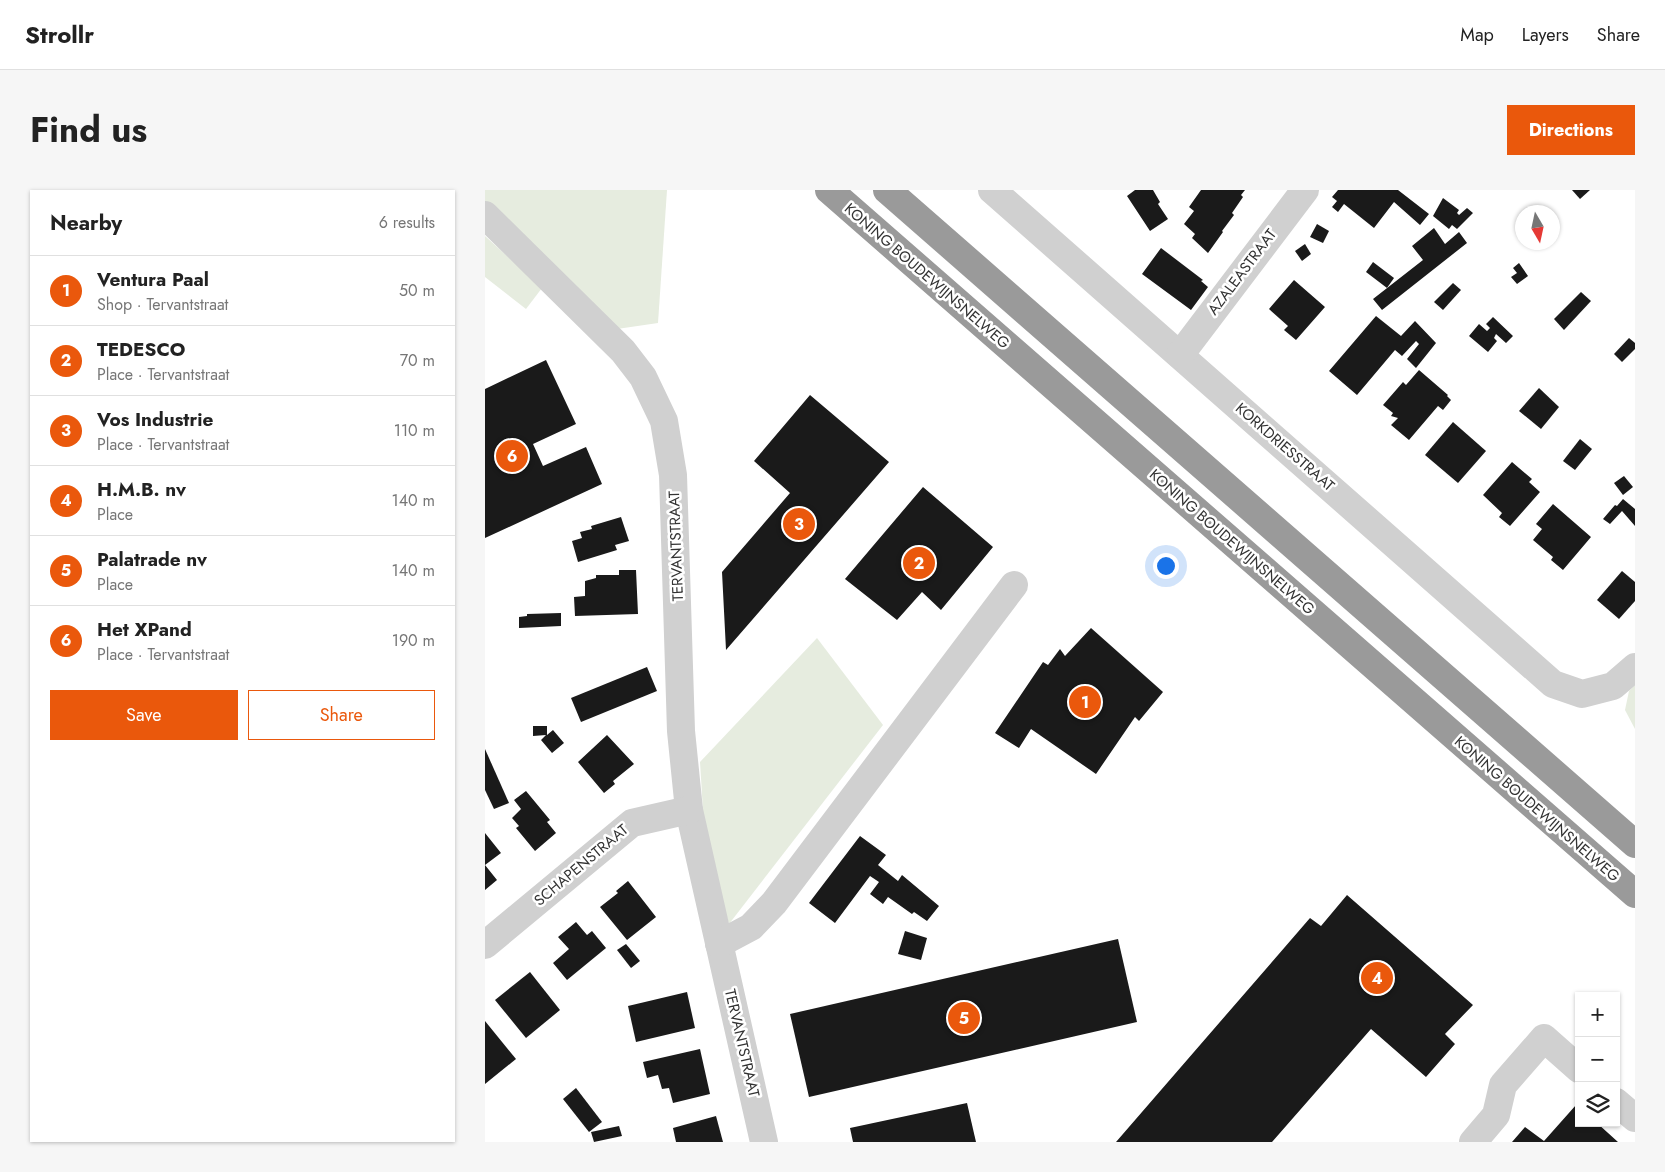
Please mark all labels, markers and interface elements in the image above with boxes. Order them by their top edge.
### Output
text: Strollr [25,17,94,52]
text: Map [1460,22,1494,48]
text: Layers [1522,22,1569,48]
text: Share [1597,22,1640,48]
text: Find us [30,105,147,155]
button: Directions [1507,105,1635,155]
street label: KONING BOUDEWIJNSNELWEG [840,198,1014,354]
north arrow [1515,205,1560,250]
text: Nearby [50,208,122,238]
text: 6 results [379,211,435,234]
street label: AZALEASTRAAT [1202,224,1282,320]
text: Ventura Paal [97,266,209,293]
text: 1 [62,279,70,302]
text: 50 m [399,279,435,302]
text: Shop · Tervantstraat [97,293,228,316]
text: TEDESCO [97,336,185,363]
text: 2 [61,349,71,372]
text: 70 m [400,349,435,372]
text: Place · Tervantstraat [97,363,229,386]
street label: KORKDRIESSTRAAT [1231,398,1339,496]
text: Vos Industrie [97,406,213,433]
text: 3 [61,419,71,442]
text: 110 m [394,419,435,442]
text: Place · Tervantstraat [97,433,229,456]
pin: 6 [496,437,528,475]
street label: KONING BOUDEWIJNSNELWEG [1145,464,1319,620]
text: H.M.B. nv [97,476,186,503]
text: 4 [60,489,72,512]
text: 140 m [392,489,435,512]
street label: TERVANTSTRAAT [663,490,689,601]
text: Place [97,503,133,526]
pin: 3 [783,505,815,543]
pin: 2 [903,544,935,582]
text: Palatrade nv [97,546,207,573]
your location [1153,553,1179,579]
text: 5 [61,559,71,582]
text: 140 m [392,559,435,582]
text: Place [97,573,133,596]
text: Het XPand [97,616,192,643]
text: 6 [61,629,71,652]
text: 190 m [392,629,435,652]
text: Place · Tervantstraat [97,643,229,666]
pin: 1 [1069,683,1101,721]
button: Save [50,690,238,740]
button: Share [248,690,435,740]
street label: KONING BOUDEWIJNSNELWEG [1450,731,1624,887]
street label: SCHAPENSTRAAT [529,819,633,911]
pin: 4 [1361,959,1393,997]
street label: TERVANTSTRAAT [719,987,765,1099]
map controls [1575,992,1620,1127]
button: + [1575,992,1620,1037]
pin: 5 [948,999,980,1037]
button: − [1575,1037,1620,1082]
button: layers [1575,1082,1620,1127]

